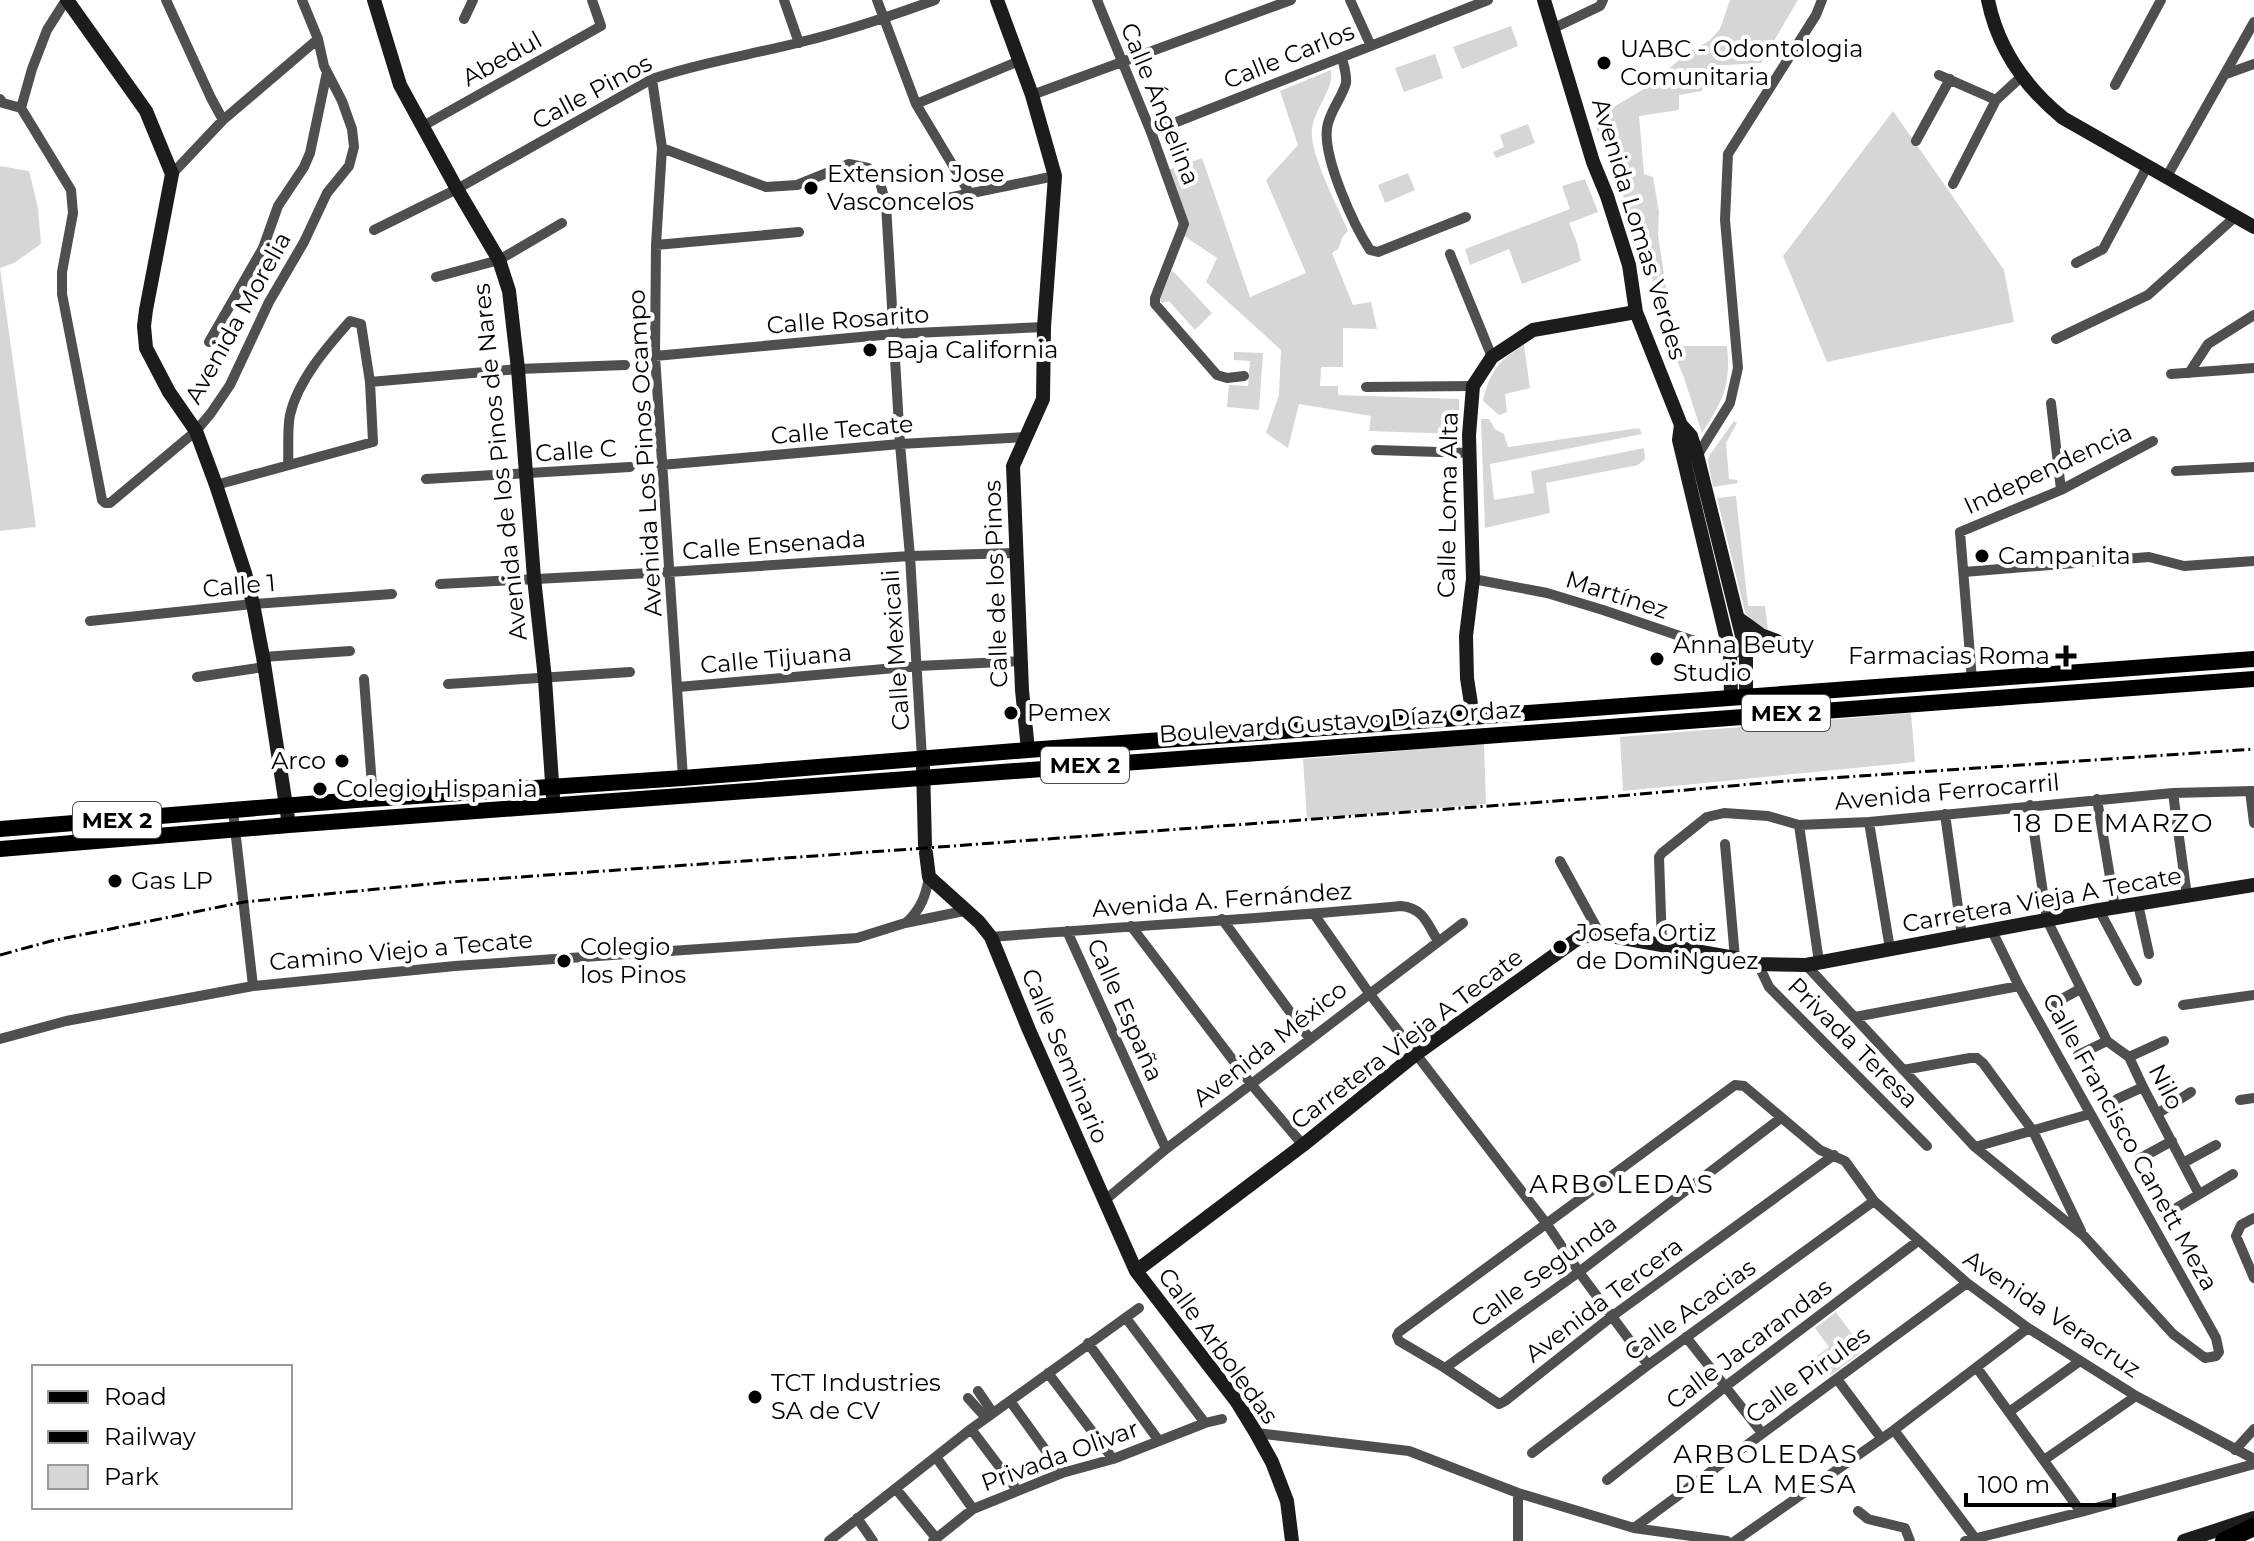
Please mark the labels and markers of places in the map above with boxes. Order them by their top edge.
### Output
place label: UABC - Odontologia Comunitaria [1620,34,1863,91]
marker: UABC - Odontologia Comunitaria [1595,54,1613,72]
place label: Extension Jose Vasconcelos [827,159,1005,216]
marker: Extension Jose Vasconcelos [802,179,820,197]
place label: Baja California [886,335,1058,364]
marker: Baja California [861,341,879,359]
place label: Campanita [1998,541,2131,570]
marker: Campanita [1973,547,1991,565]
place label: Anna Beuty Studio [1673,630,1814,687]
place label: Farmacias Roma [1848,641,2050,670]
marker: Farmacias Roma [2057,647,2075,665]
marker: Anna Beuty Studio [1648,650,1666,668]
place label: Pemex [1027,698,1111,727]
marker: Pemex [1002,704,1020,722]
place label: Arco [271,746,326,775]
marker: Arco [333,752,351,770]
place label: Colegio Hispania [336,774,538,803]
marker: Colegio Hispania [311,780,329,798]
place label: Gas LP [131,866,213,895]
marker: Gas LP [106,872,124,890]
place label: Josefa Ortiz de DomiNguez [1575,918,1759,975]
place label: Colegio los Pinos [580,932,686,989]
marker: Josefa Ortiz de DomiNguez [1551,938,1569,956]
marker: Colegio los Pinos [555,952,573,970]
place label: TCT Industries SA de CV [771,1368,941,1425]
marker: TCT Industries SA de CV [746,1388,764,1406]

